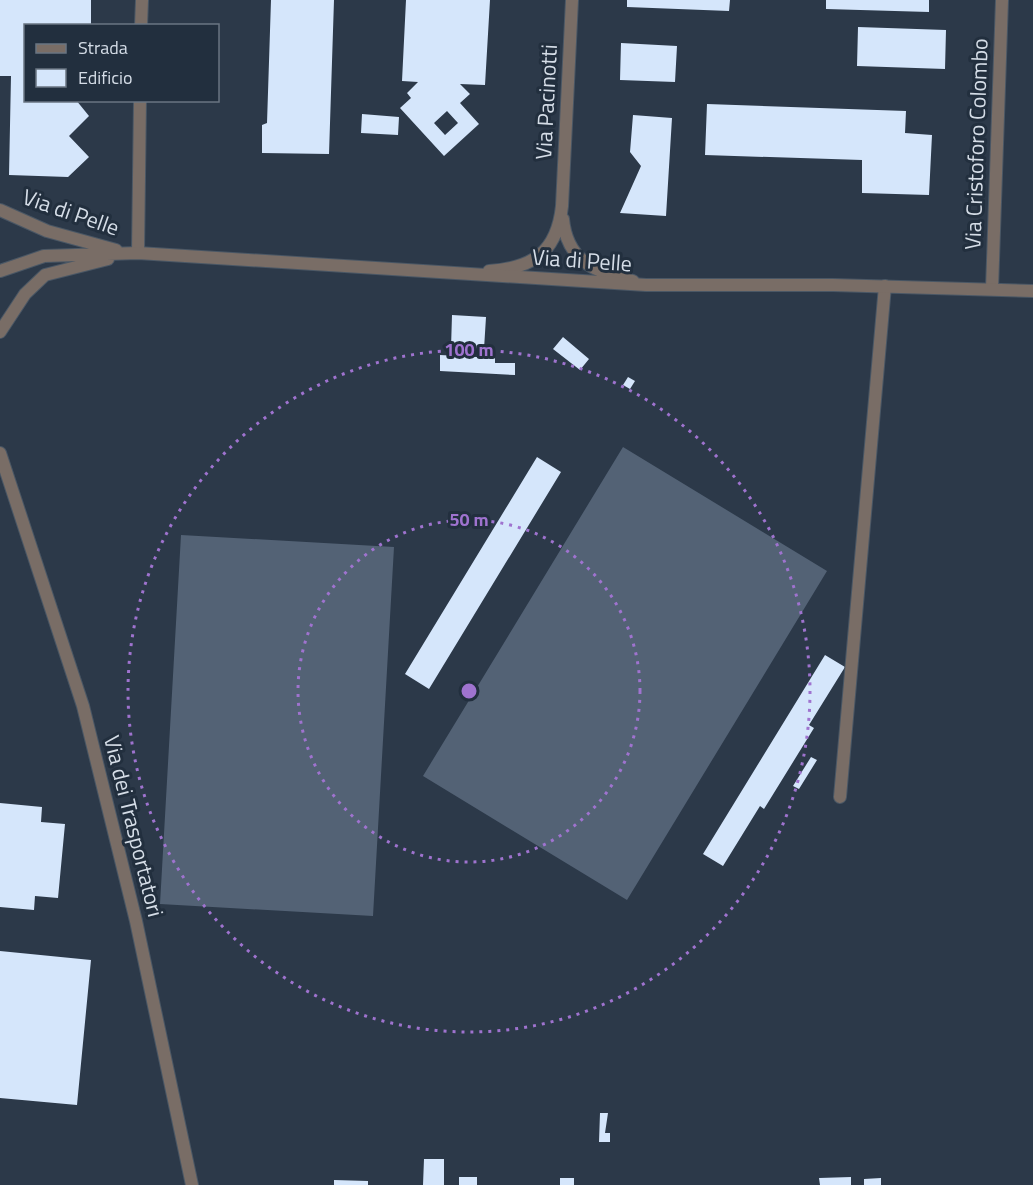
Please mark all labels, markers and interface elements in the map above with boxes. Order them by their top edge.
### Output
legend [24,24,219,102]
text: Strada [78,34,128,61]
street label: Via Cristoforo Colombo [955,38,997,250]
street label: Via Pacinotti [526,43,566,161]
text: Edificio [78,64,132,91]
street label: Via di Pelle [18,180,124,244]
street label: Via di Pelle [531,240,633,280]
text: 100 m [444,336,494,363]
text: 50 m [449,506,489,533]
centre of rings [459,681,479,701]
street label: Via dei Trasportatori [95,732,173,920]

